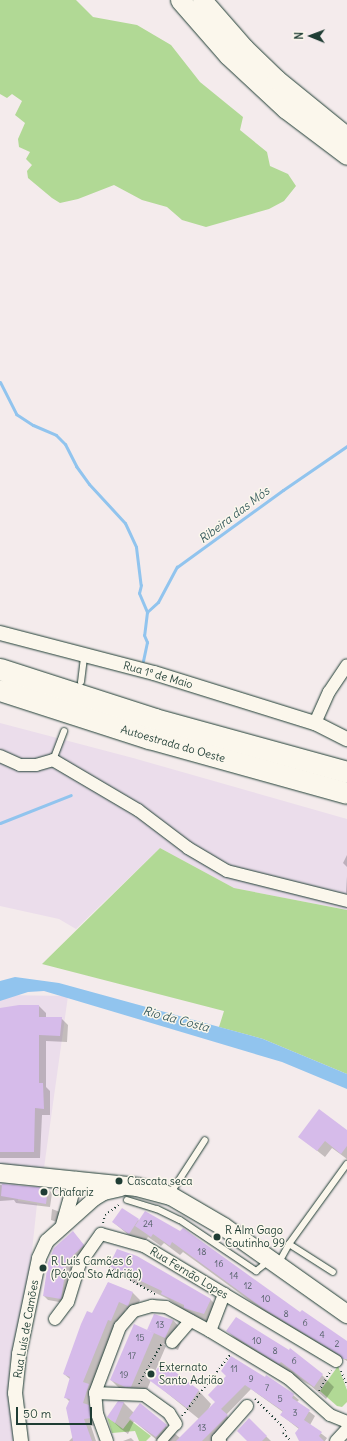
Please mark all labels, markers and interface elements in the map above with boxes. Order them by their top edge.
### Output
north arrow [291,16,331,56]
text: N [292,32,306,40]
water label: Ribeira das Mós [196,484,272,546]
street label: Rua 1º de Maio [122,659,194,691]
street label: Autoestrada do Oeste [119,723,227,765]
water label: Rio da Costa [142,1003,210,1035]
place label: Cascata seca [127,1174,193,1188]
marker: Cascata seca [114,1176,124,1186]
place label: Chafariz [52,1185,94,1199]
marker: Chafariz [39,1187,49,1197]
house number: 24 [143,1219,153,1229]
place label: R Alm Gago Coutinho 99 [225,1224,285,1250]
marker: R Alm Gago Coutinho 99 [212,1232,222,1242]
street label: Rua Fernão Lopes [148,1244,230,1302]
house number: 18 [198,1247,206,1257]
place label: R Luís Camões 6 (Póvoa Sto Adrião) [51,1255,142,1281]
house number: 16 [215,1259,223,1269]
marker: R Luís Camões 6 (Póvoa Sto Adrião) [38,1263,48,1273]
house number: 14 [230,1271,238,1281]
street label: Rua Luís de Camões [11,1279,41,1379]
house number: 12 [244,1281,252,1291]
house number: 10 [261,1294,271,1304]
house number: 8 [283,1309,289,1319]
house number: 6 [302,1318,308,1328]
house number: 13 [156,1320,164,1330]
house number: 4 [319,1330,325,1340]
house number: 15 [136,1333,144,1343]
house number: 10 [252,1336,262,1346]
house number: 2 [335,1339,339,1349]
house number: 8 [272,1346,278,1356]
house number: 17 [128,1351,136,1361]
house number: 6 [291,1356,297,1366]
place label: Externato Santo Adrião [159,1361,223,1387]
house number: 11 [230,1364,238,1374]
marker: Externato Santo Adrião [146,1369,156,1379]
house number: 19 [120,1370,128,1380]
house number: 9 [248,1374,254,1384]
house number: 7 [265,1383,269,1393]
house number: 5 [277,1394,283,1404]
scale bar [18,1399,94,1425]
text: 50 m [23,1406,51,1421]
house number: 3 [292,1408,298,1418]
house number: 13 [198,1423,206,1433]

